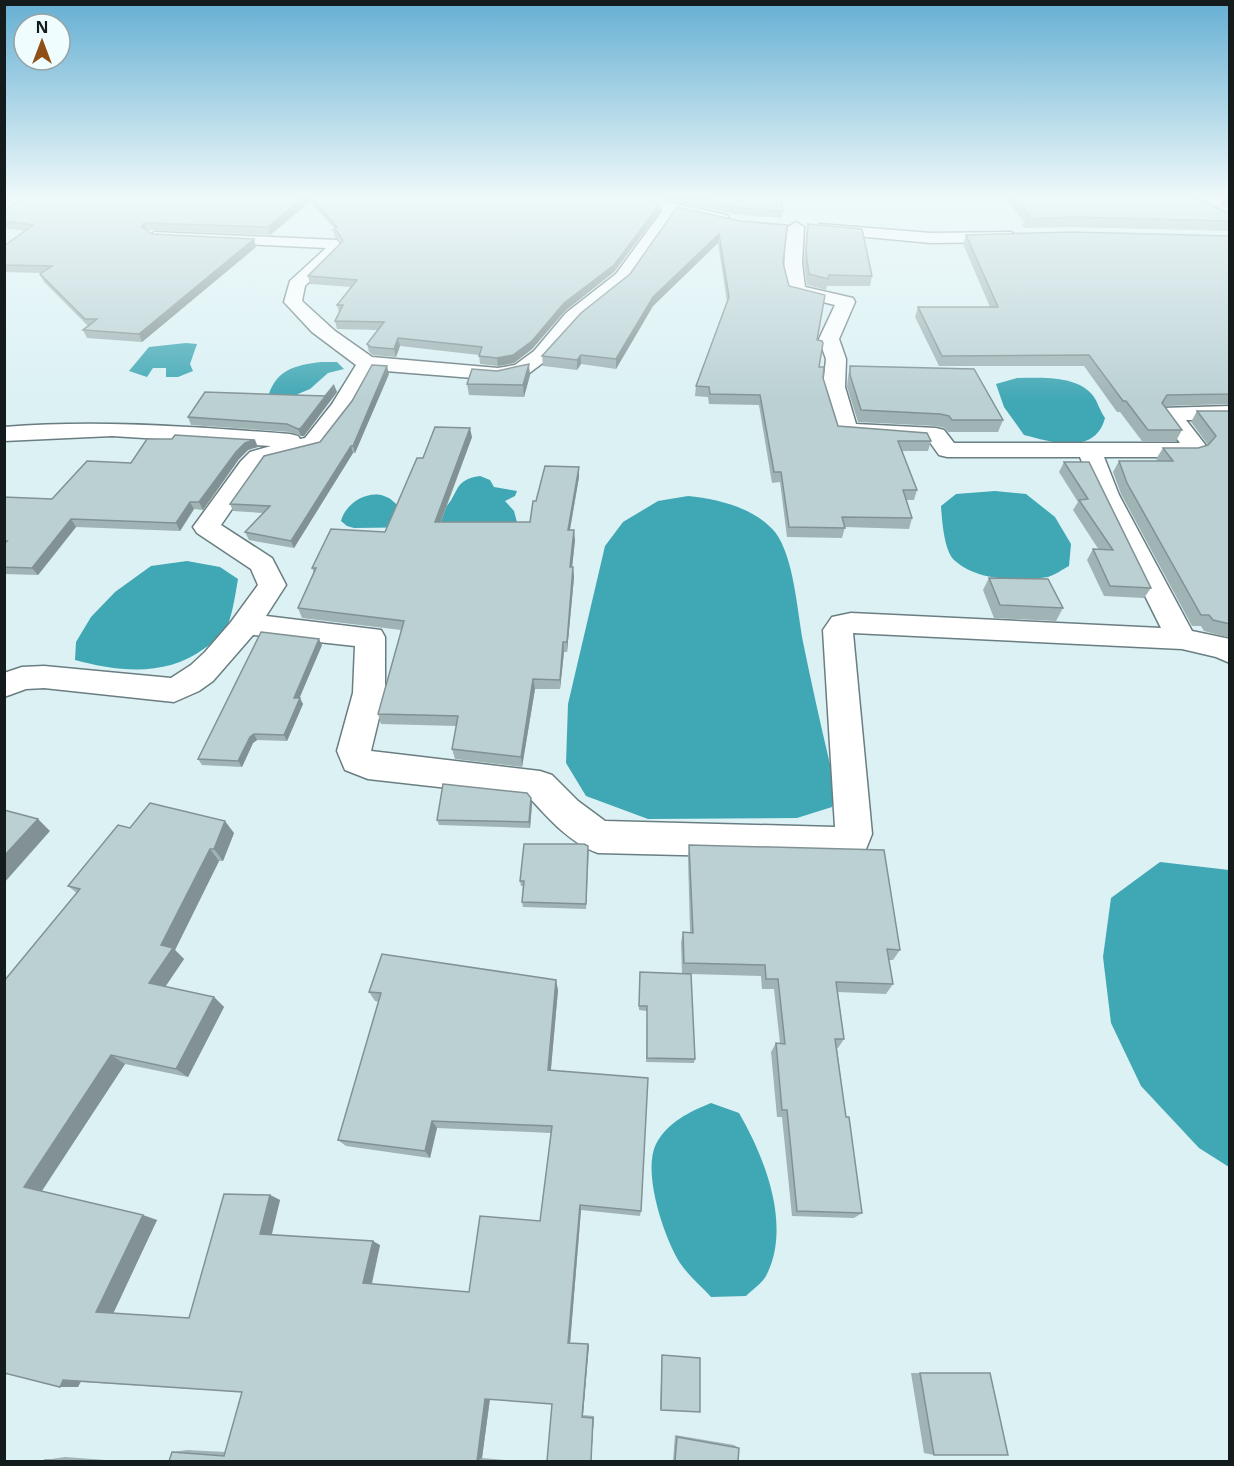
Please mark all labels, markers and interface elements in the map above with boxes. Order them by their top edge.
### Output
north arrow [12,12,72,72]
text: N [35,16,49,38]

